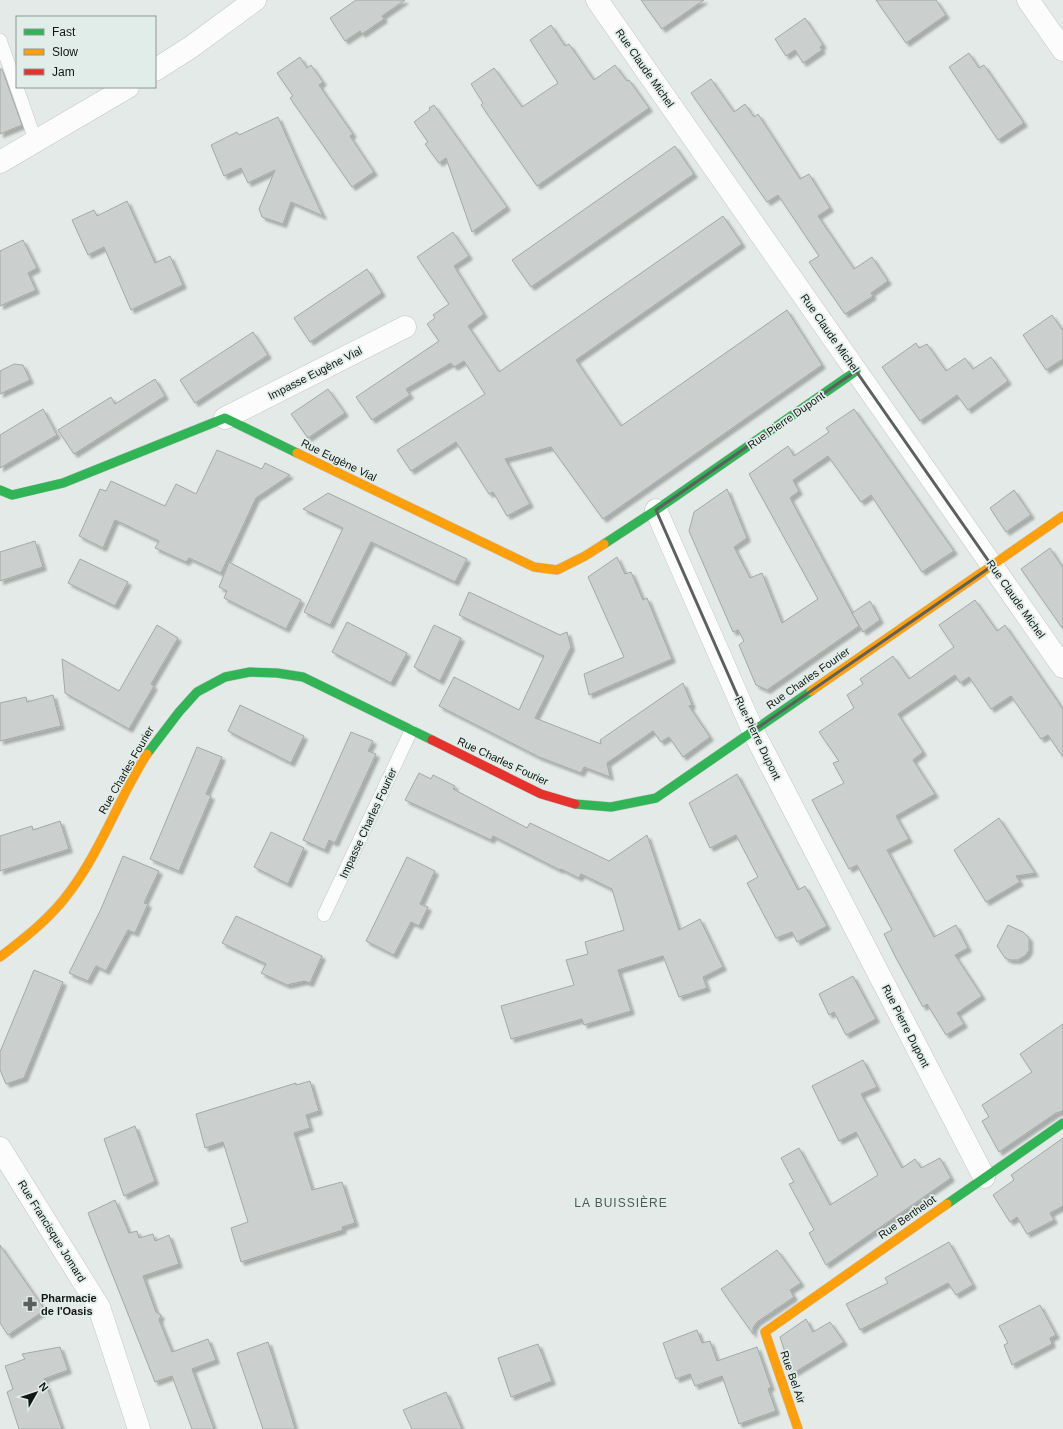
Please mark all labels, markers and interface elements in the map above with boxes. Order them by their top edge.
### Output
legend [16,16,156,88]
text: Fast [52,25,76,39]
street label: Rue Claude Michel [613,26,677,110]
text: Slow [52,45,78,59]
text: Jam [52,65,75,79]
street label: Rue Claude Michel [798,291,862,375]
street label: Impasse Eugène Vial [266,344,364,402]
street label: Rue Pierre Dupont [745,389,827,451]
street label: Rue Eugène Vial [299,437,379,483]
street label: Rue Claude Michel [984,557,1048,641]
street label: Rue Charles Fourier [764,644,852,711]
street label: Rue Pierre Dupont [733,694,783,782]
street label: Rue Charles Fourier [96,724,156,816]
street label: Rue Charles Fourier [456,735,551,788]
street label: Impasse Charles Fourier [337,766,399,880]
street label: Rue Pierre Dupont [880,983,932,1069]
street label: Rue Francisque Jomard [16,1178,88,1284]
street label: Rue Berthelot [876,1193,938,1241]
district label: LA BUISSIÈRE [574,1195,668,1210]
place label: Pharmacie de l'Oasis [41,1292,97,1317]
pharmacy icon: Pharmacie de l'Oasis [22,1296,38,1312]
street label: Rue Bel Air [778,1349,808,1405]
north arrow [16,1373,56,1413]
text: N [37,1380,51,1394]

